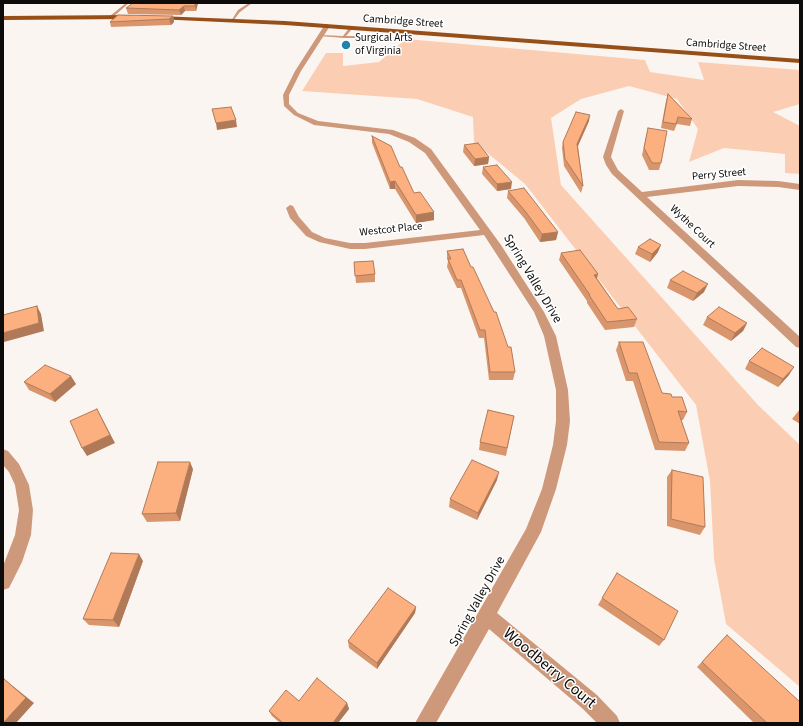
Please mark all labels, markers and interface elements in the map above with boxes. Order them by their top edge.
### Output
street label: Cambridge Street [363,13,443,31]
place label: Surgical Arts of Virginia [355,32,412,58]
street label: Cambridge Street [686,37,766,55]
marker: Surgical Arts of Virginia [340,39,352,51]
street label: Perry Street [691,166,747,184]
street label: Wythe Court [667,203,717,251]
street label: Westcot Place [359,220,423,240]
street label: Spring Valley Drive [499,232,565,326]
street label: Spring Valley Drive [447,554,509,650]
street label: Woodberry Court [499,625,599,713]

